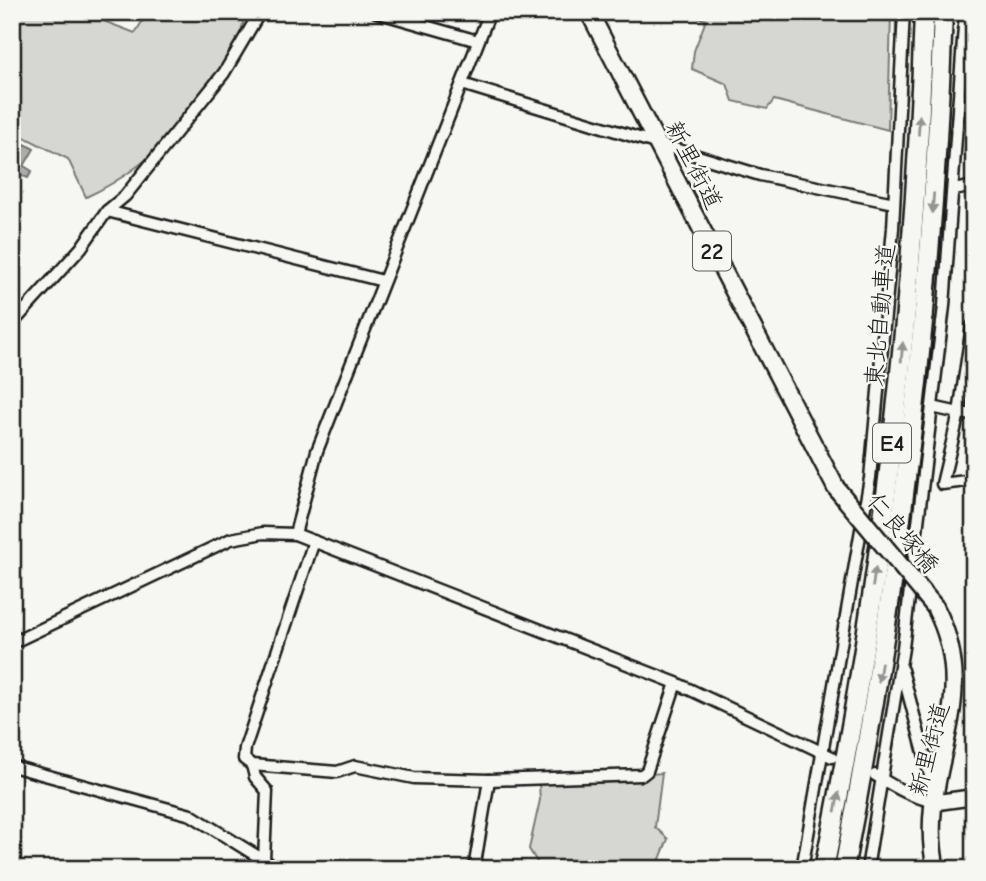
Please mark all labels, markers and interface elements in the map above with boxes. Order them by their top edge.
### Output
one-way arrow [913,113,924,135]
street label: 新里街道 [660,116,728,214]
one-way arrow [927,192,938,214]
road number: 22 [693,232,731,270]
street label: 東北自動車道 [860,242,900,388]
one-way arrow [896,340,907,362]
road number: E4 [873,424,911,462]
street label: 仁良塚橋 [861,487,945,579]
one-way arrow [869,566,880,588]
one-way arrow [874,661,885,683]
street label: 新里街道 [903,699,955,799]
one-way arrow [832,791,843,813]

